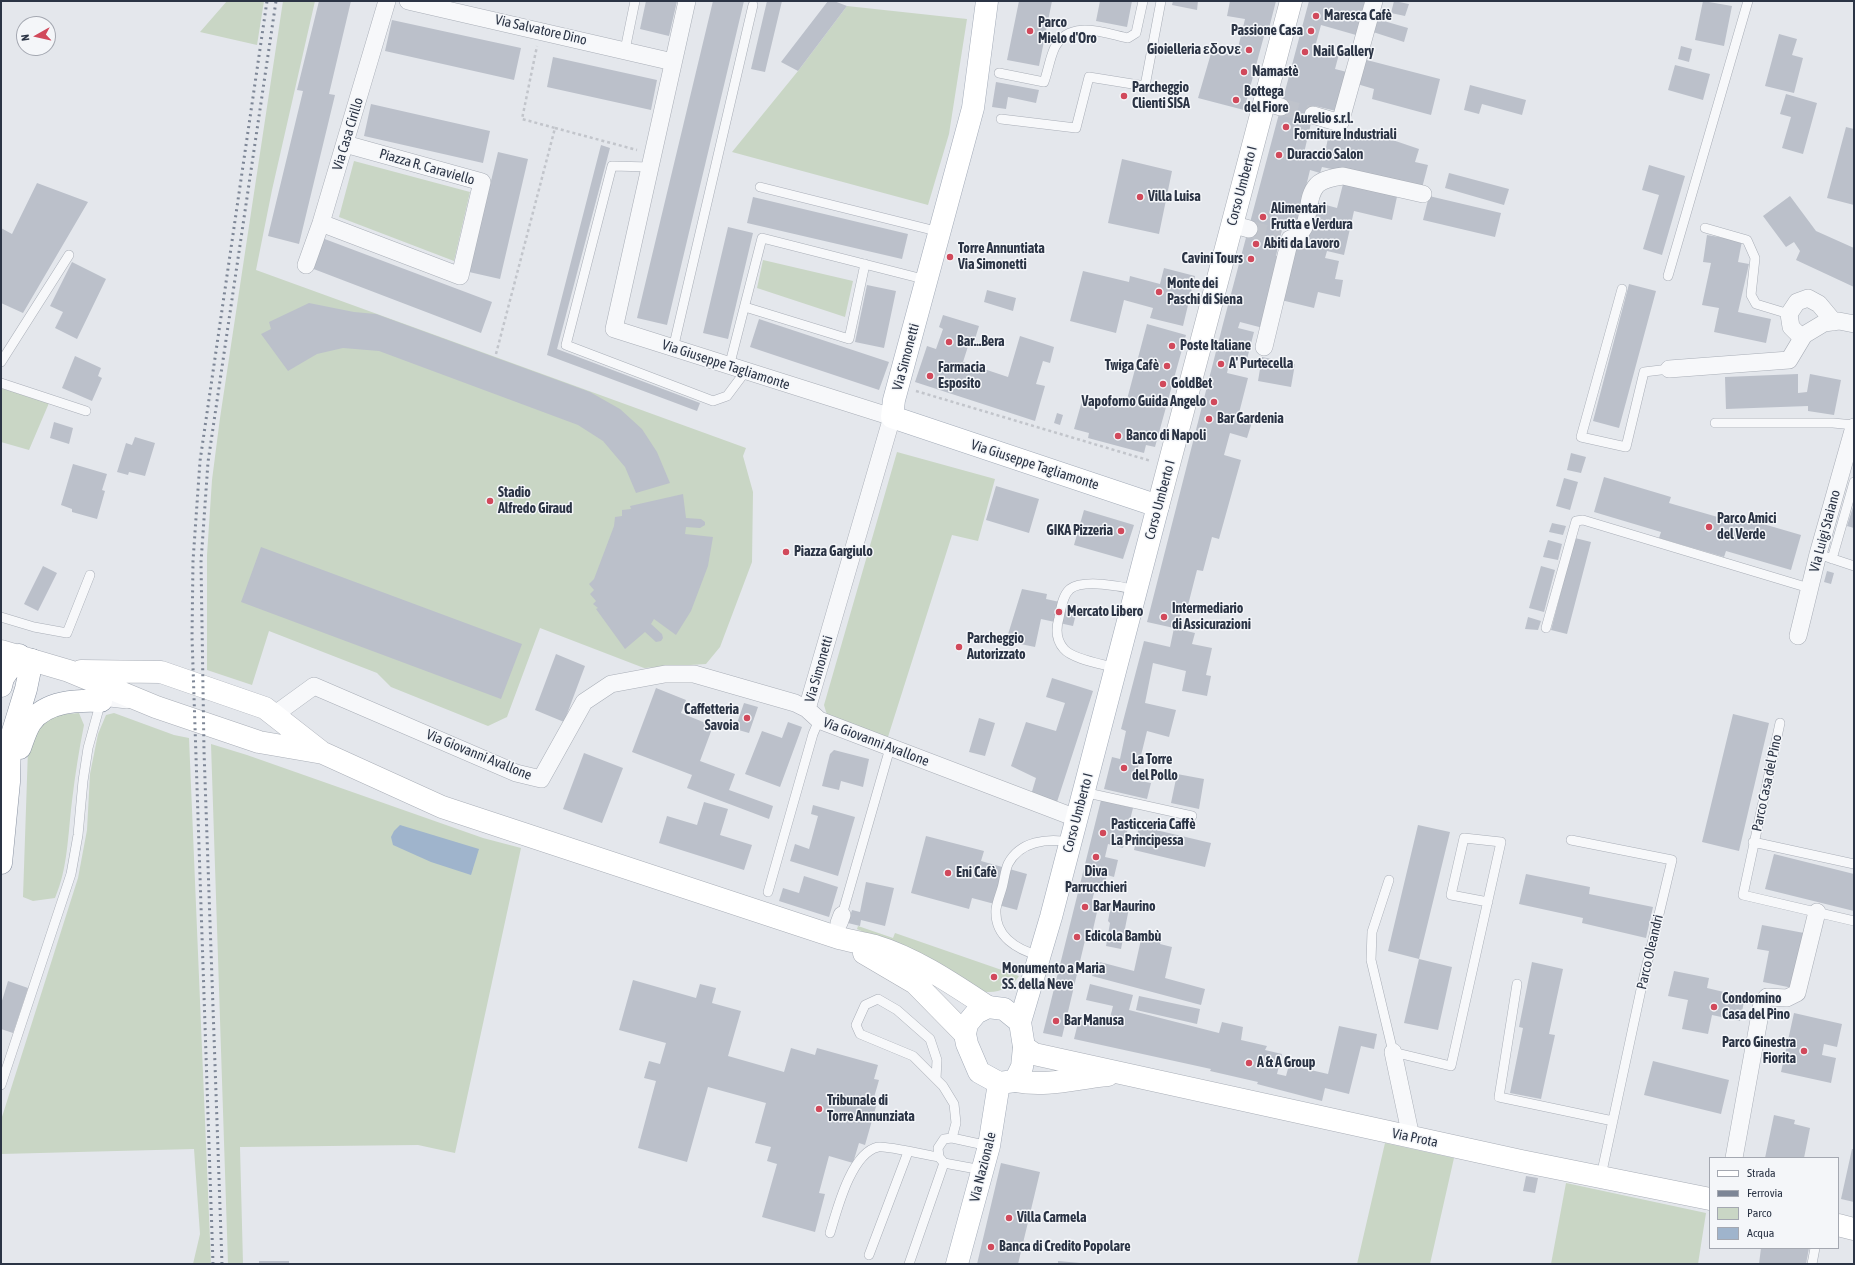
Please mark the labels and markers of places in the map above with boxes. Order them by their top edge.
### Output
place label: Maresca Cafè [1324,8,1392,24]
marker: Maresca Cafè [1311,11,1321,21]
place label: Parco Mielo d'Oro [1038,15,1097,48]
place label: Passione Casa [1231,23,1303,39]
marker: Parco Mielo d'Oro [1025,26,1035,36]
marker: Passione Casa [1306,26,1316,36]
place label: Gioielleria εδονε [1147,42,1241,58]
place label: Nail Gallery [1313,44,1374,60]
marker: Gioielleria εδονε [1244,45,1254,55]
marker: Nail Gallery [1300,47,1310,57]
place label: Namastè [1252,64,1299,80]
marker: Namastè [1239,67,1249,77]
place label: Parcheggio Clienti SISA [1132,80,1190,112]
place label: Bottega del Fiore [1244,84,1289,116]
marker: Parcheggio Clienti SISA [1119,91,1129,101]
marker: Bottega del Fiore [1231,95,1241,105]
place label: Aurelio s.r.l. Forniture Industriali [1294,111,1397,144]
marker: Aurelio s.r.l. Forniture Industriali [1281,122,1291,132]
place label: Duraccio Salon [1287,147,1363,163]
marker: Duraccio Salon [1274,150,1284,160]
place label: Villa Luisa [1148,189,1201,205]
marker: Villa Luisa [1135,192,1145,202]
place label: Alimentari Frutta e Verdura [1271,201,1353,234]
marker: Alimentari Frutta e Verdura [1258,212,1268,222]
place label: Abiti da Lavoro [1264,236,1340,252]
marker: Abiti da Lavoro [1251,239,1261,249]
place label: Torre Annuntiata Via Simonetti [958,241,1045,274]
place label: Cavini Tours [1182,251,1243,267]
marker: Torre Annuntiata Via Simonetti [945,252,955,262]
marker: Cavini Tours [1246,254,1256,264]
place label: Monte dei Paschi di Siena [1167,276,1243,308]
marker: Monte dei Paschi di Siena [1154,287,1164,297]
place label: Bar...Bera [957,334,1005,350]
marker: Bar...Bera [944,337,954,347]
place label: Poste Italiane [1180,338,1251,354]
marker: Poste Italiane [1167,341,1177,351]
place label: A' Purtecella [1229,356,1293,372]
place label: Twiga Cafè [1105,358,1159,374]
marker: A' Purtecella [1216,359,1226,369]
place label: Farmacia Esposito [938,360,986,392]
marker: Twiga Cafè [1162,361,1172,371]
marker: Farmacia Esposito [925,371,935,381]
place label: GoldBet [1171,376,1212,392]
marker: GoldBet [1158,379,1168,389]
place label: Vapoforno Guida Angelo [1082,394,1206,410]
marker: Vapoforno Guida Angelo [1209,397,1219,407]
place label: Bar Gardenia [1217,411,1284,427]
marker: Bar Gardenia [1204,414,1214,424]
place label: Banco di Napoli [1126,428,1206,444]
marker: Banco di Napoli [1113,431,1123,441]
place label: Stadio Alfredo Giraud [498,485,572,518]
marker: Stadio Alfredo Giraud [485,496,495,506]
place label: Parco Amici del Verde [1717,511,1776,544]
marker: Parco Amici del Verde [1704,522,1714,532]
place label: GIKA Pizzeria [1046,523,1113,539]
marker: GIKA Pizzeria [1116,526,1126,536]
place label: Piazza Gargiulo [794,544,873,560]
marker: Piazza Gargiulo [781,547,791,557]
place label: Intermediario di Assicurazioni [1172,601,1251,634]
place label: Mercato Libero [1067,604,1143,620]
marker: Mercato Libero [1054,607,1064,617]
marker: Intermediario di Assicurazioni [1159,612,1169,622]
place label: Parcheggio Autorizzato [967,631,1026,664]
marker: Parcheggio Autorizzato [954,642,964,652]
place label: Caffetteria Savoia [684,702,739,734]
marker: Caffetteria Savoia [742,713,752,723]
place label: La Torre del Pollo [1132,752,1178,784]
marker: La Torre del Pollo [1119,763,1129,773]
place label: Pasticceria Caffè La Principessa [1111,817,1196,850]
marker: Pasticceria Caffè La Principessa [1098,828,1108,838]
marker: Diva Parrucchieri [1091,852,1101,862]
place label: Diva Parrucchieri [1065,864,1127,896]
place label: Eni Cafè [956,865,997,881]
marker: Eni Cafè [943,868,953,878]
place label: Bar Maurino [1093,899,1156,915]
marker: Bar Maurino [1080,902,1090,912]
place label: Edicola Bambù [1085,929,1161,945]
marker: Edicola Bambù [1072,932,1082,942]
place label: Monumento a Maria SS. della Neve [1002,961,1105,994]
marker: Monumento a Maria SS. della Neve [989,972,999,982]
place label: Condomino Casa del Pino [1722,991,1790,1024]
marker: Condomino Casa del Pino [1709,1002,1719,1012]
place label: Bar Manusa [1064,1013,1124,1029]
marker: Bar Manusa [1051,1016,1061,1026]
place label: Parco Ginestra Fiorita [1722,1035,1796,1068]
marker: Parco Ginestra Fiorita [1799,1046,1809,1056]
place label: A & A Group [1257,1055,1315,1071]
marker: A & A Group [1244,1058,1254,1068]
place label: Tribunale di Torre Annunziata [827,1093,915,1126]
marker: Tribunale di Torre Annunziata [814,1104,824,1114]
place label: Villa Carmela [1017,1210,1087,1226]
marker: Villa Carmela [1004,1213,1014,1223]
place label: Banca di Credito Popolare [999,1239,1131,1255]
marker: Banca di Credito Popolare [986,1242,996,1252]

